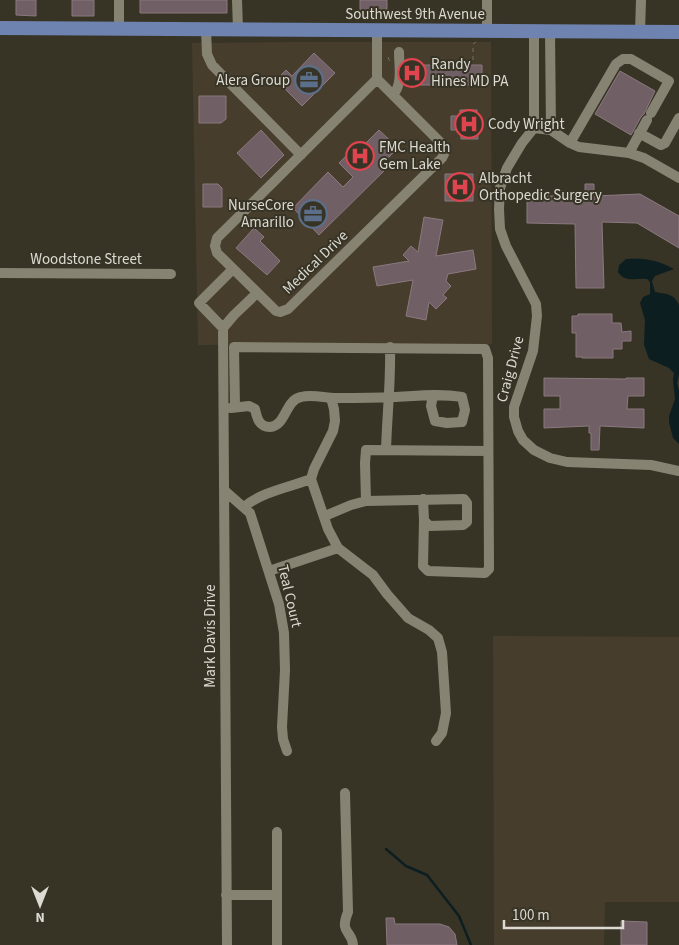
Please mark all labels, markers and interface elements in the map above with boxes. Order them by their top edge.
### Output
street label: Southwest 9th Avenue [345,4,485,25]
place label: Randy Hines MD PA [431,54,509,92]
hospital icon: Randy Hines MD PA [397,58,427,88]
office icon: Alera Group [294,65,324,95]
place label: Alera Group [216,70,290,91]
hospital icon: Cody Wright [454,109,484,139]
place label: Cody Wright [488,114,565,135]
place label: FMC Health Gem Lake [379,137,451,175]
hospital icon: FMC Health Gem Lake [345,141,375,171]
place label: Albracht Orthopedic Surgery [479,168,602,206]
hospital icon: Albracht Orthopedic Surgery [445,172,475,202]
place label: NurseCore Amarillo [228,195,294,233]
office icon: NurseCore Amarillo [298,199,328,229]
street label: Medical Drive [278,226,353,299]
street label: Woodstone Street [30,249,142,270]
street label: Craig Drive [492,334,529,405]
street label: Teal Court [272,563,307,630]
street label: Mark Davis Drive [200,584,221,688]
north arrow [15,880,65,930]
scale bar [504,898,623,930]
text: 100 m [512,905,550,926]
text: N [35,907,45,927]

